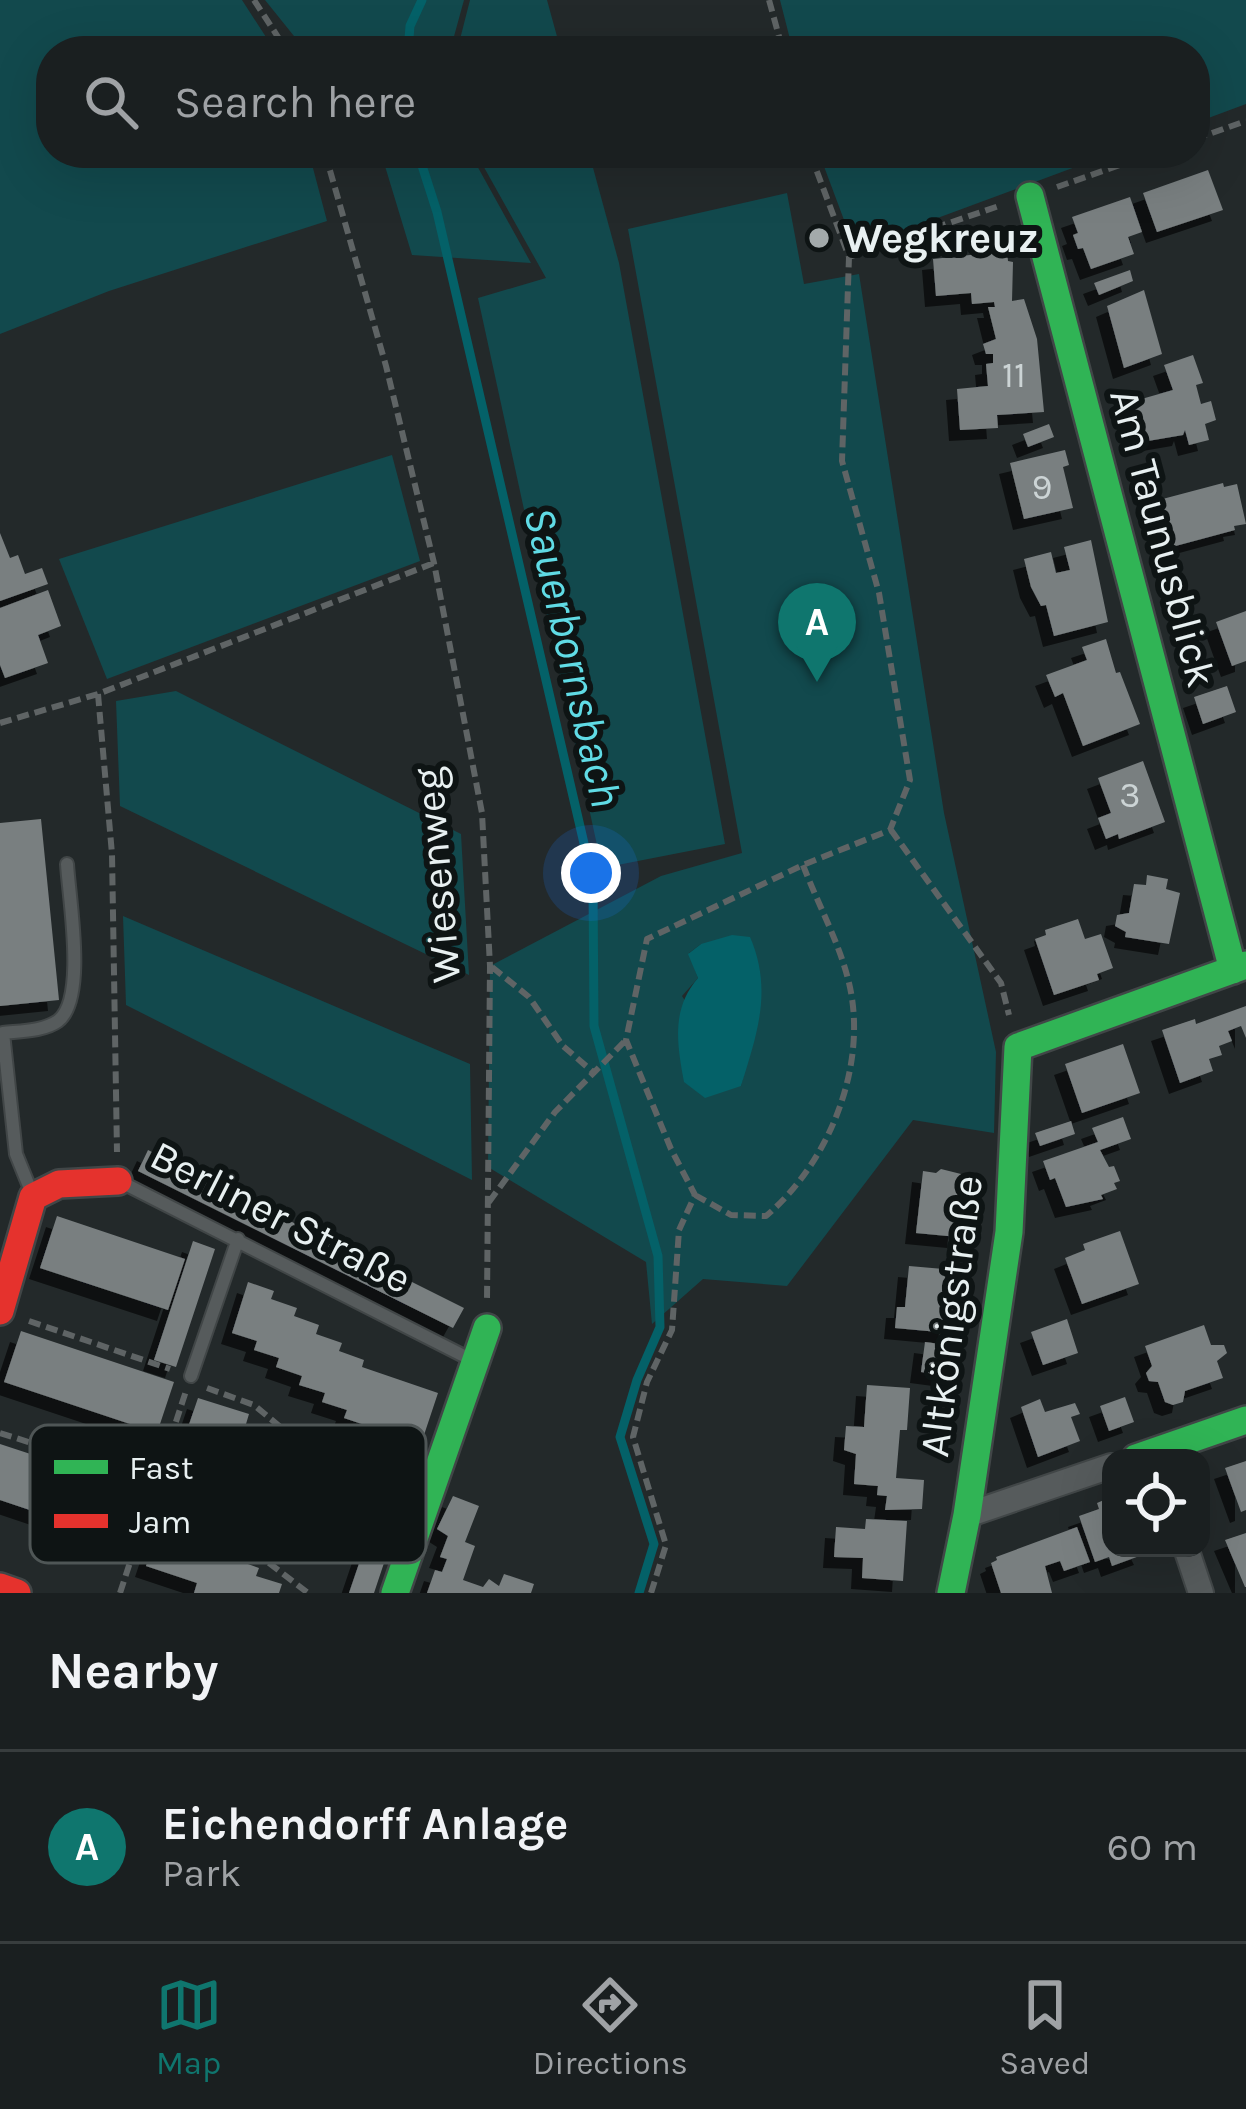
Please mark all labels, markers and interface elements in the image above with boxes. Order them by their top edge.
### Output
search box [36,36,1210,168]
icon: search [78,69,144,135]
text: Search here [174,76,416,128]
place label: Wegkreuz [843,213,1039,263]
marker: Wegkreuz [806,225,832,251]
house number: 11 [1002,354,1026,396]
street label: Am Taunusblick [1099,383,1227,693]
house number: 9 [1032,466,1052,508]
water label: Sauerbornsbach [513,502,633,812]
pin: A [778,583,856,682]
street label: Wiesenweg [403,765,471,985]
house number: 3 [1119,774,1141,816]
your location [561,843,621,903]
street label: Berliner Straße [142,1130,420,1304]
street label: Altkönigstraße [909,1172,993,1460]
legend [30,1425,426,1563]
text: Fast [129,1449,193,1487]
map controls [1102,1449,1210,1557]
button: locate [1102,1449,1210,1557]
text: Jam [129,1503,191,1541]
text: Nearby [48,1641,218,1701]
text: Eichendorff Anlage [162,1798,568,1850]
text: A [75,1824,99,1870]
text: 60 m [1107,1824,1198,1870]
text: Park [162,1850,241,1896]
tab: Map [156,1972,222,2082]
tab: Directions [533,1972,688,2082]
tab: Saved [999,1972,1090,2082]

